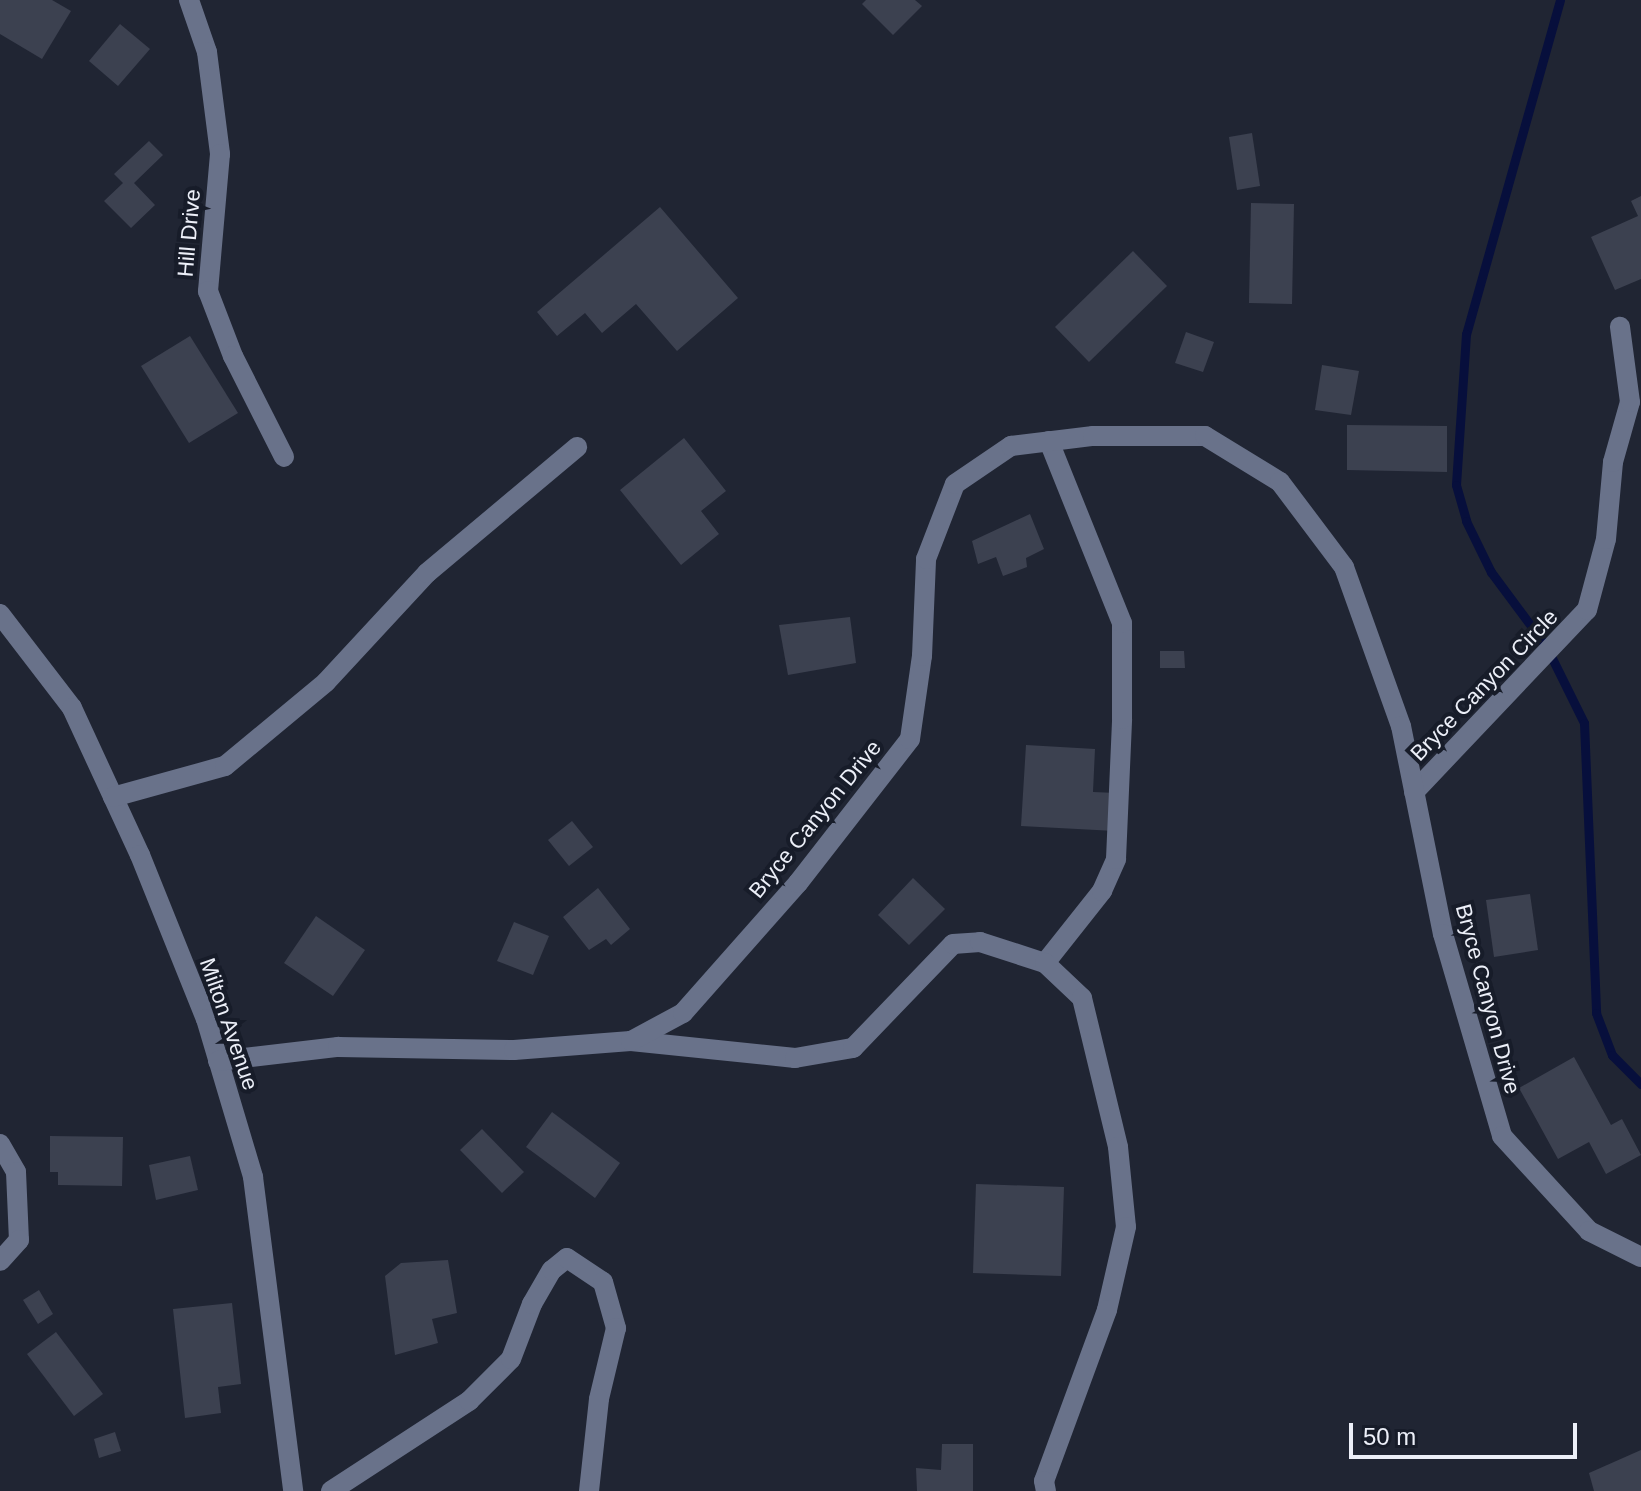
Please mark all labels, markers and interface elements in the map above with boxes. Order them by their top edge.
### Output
street label: Hill Drive [172,188,206,278]
street label: Bryce Canyon Circle [1405,604,1563,766]
street label: Bryce Canyon Drive [743,735,887,903]
street label: Bryce Canyon Drive [1450,901,1526,1097]
street label: Milton Avenue [194,954,264,1094]
scale bar [1353,1407,1581,1457]
text: 50 m [1363,1423,1416,1450]

